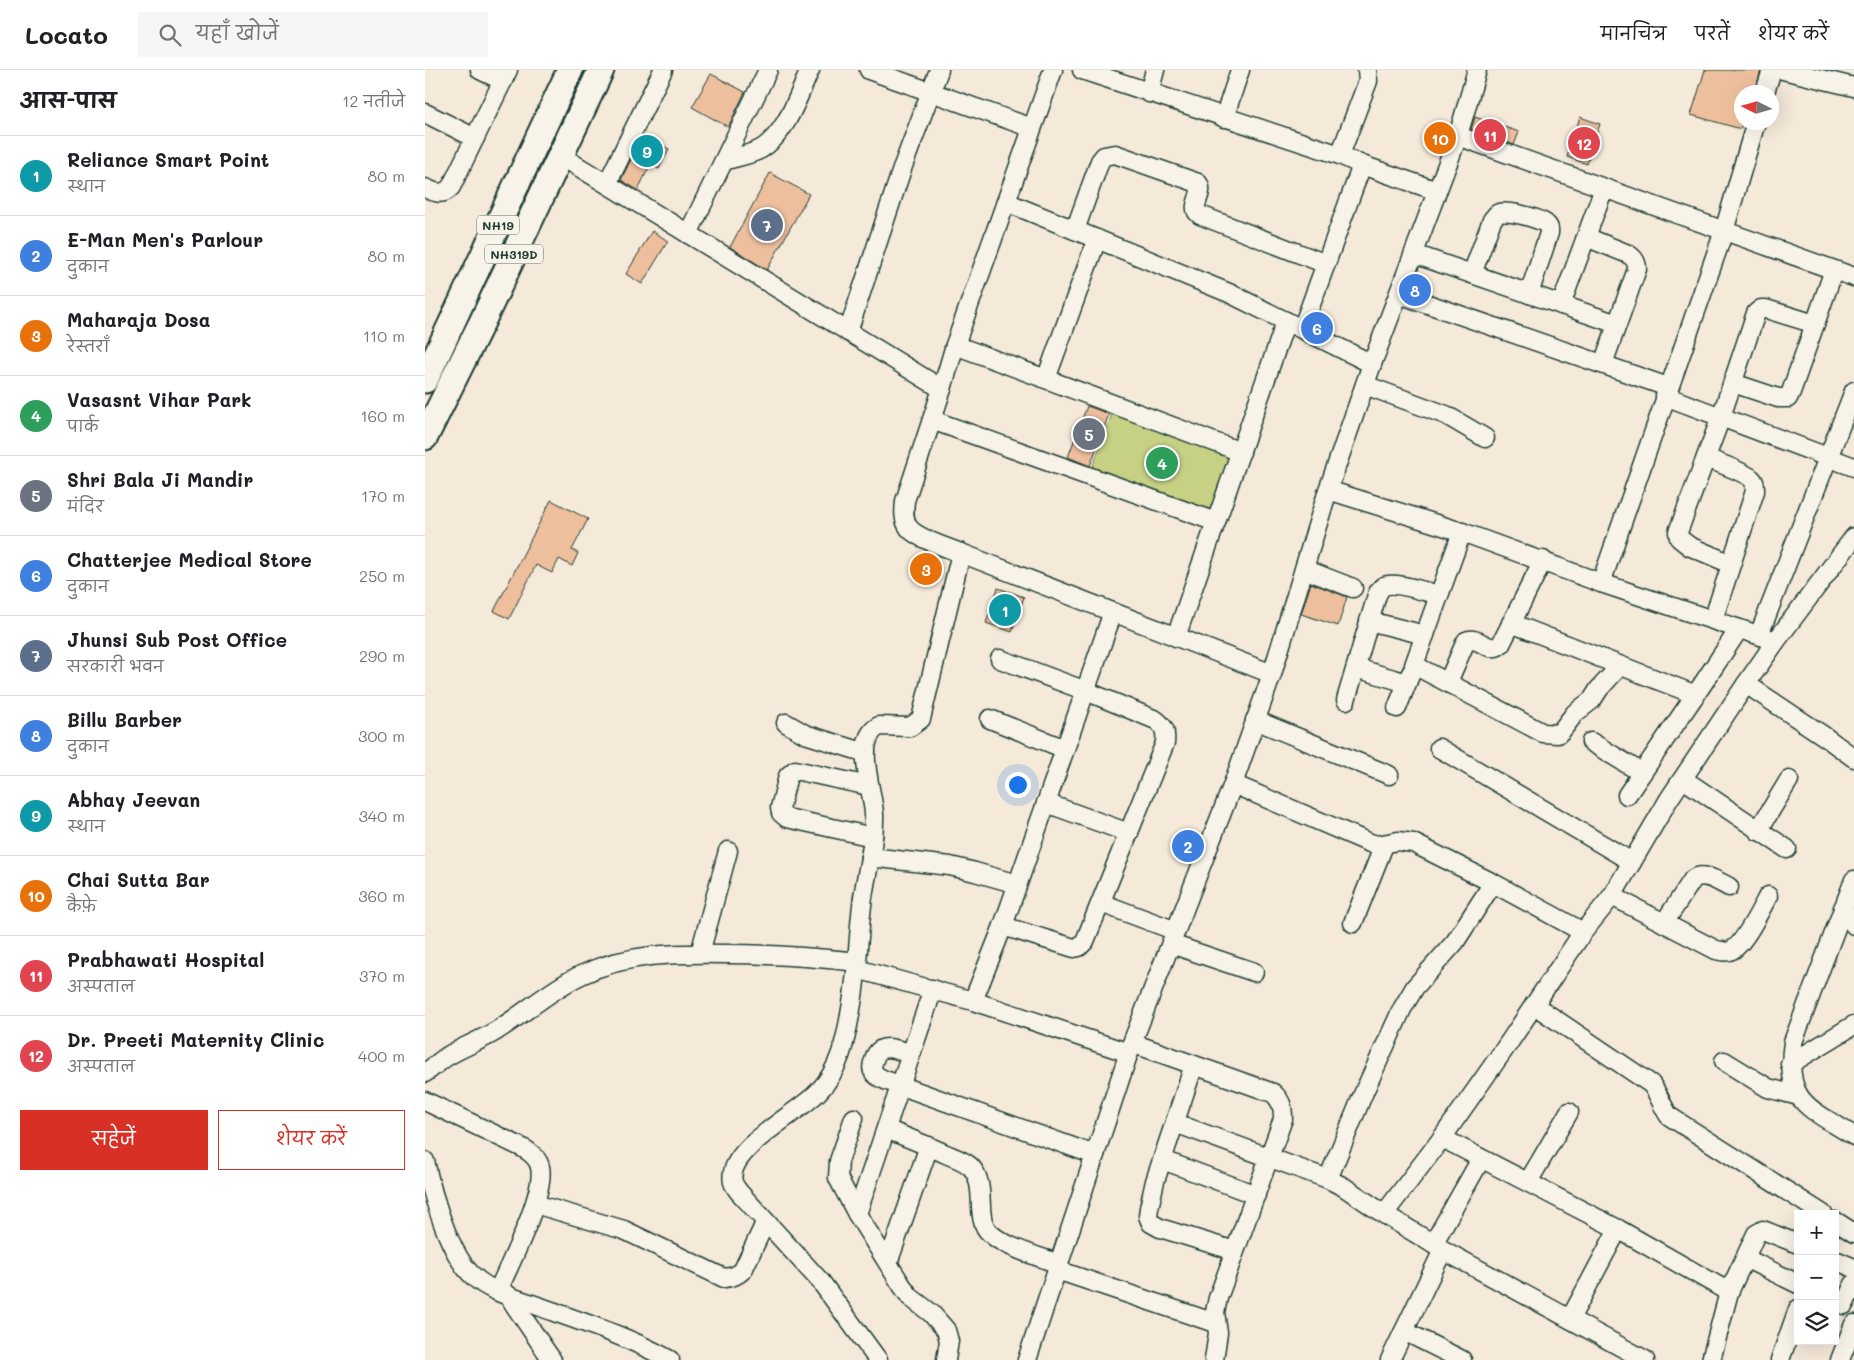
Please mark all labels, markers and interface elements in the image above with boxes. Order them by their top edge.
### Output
search box [138,12,488,57]
text: Locato [25,19,108,50]
text: यहाँ खोजें [196,20,279,45]
icon: search [156,21,184,49]
text: मानचित्र [1600,21,1666,45]
text: परतें [1694,21,1730,45]
text: शेयर करें [1758,21,1829,45]
north arrow [1734,85,1779,130]
text: आस-पास [20,86,116,113]
text: 12 नतीजे [342,90,405,111]
pin: 11 [1474,116,1506,154]
pin: 10 [1424,119,1456,157]
pin: 12 [1568,124,1600,162]
pin: 9 [631,132,663,170]
text: Reliance Smart Point [67,147,269,172]
text: 1 [32,165,40,186]
text: 80 m [368,165,405,186]
text: स्थान [67,175,105,196]
pin: 7 [751,206,783,244]
road number: NH19 [477,216,519,234]
text: E-Man Men's Parlour [67,227,263,252]
road number: NH319D [485,244,543,263]
text: 2 [32,245,40,266]
text: 80 m [368,245,405,266]
text: दुकान [67,255,109,276]
pin: 8 [1399,271,1431,309]
text: Maharaja Dosa [67,307,210,332]
pin: 6 [1301,309,1333,347]
text: 3 [31,325,41,346]
text: 110 m [363,325,405,346]
text: रेस्तराँ [67,335,110,356]
text: Vasasnt Vihar Park [67,387,251,412]
text: 4 [31,405,41,426]
text: 160 m [360,405,405,426]
text: पार्क [67,415,98,436]
pin: 5 [1073,415,1105,453]
pin: 4 [1146,444,1178,482]
text: Shri Bala Ji Mandir [67,467,253,492]
text: 5 [31,485,41,506]
text: 170 m [361,485,405,506]
text: मंदिर [67,495,104,516]
text: Chatterjee Medical Store [67,547,312,572]
pin: 3 [910,550,942,588]
text: 6 [31,565,41,586]
text: 250 m [359,565,405,586]
text: दुकान [67,575,109,596]
pin: 1 [989,591,1021,629]
text: Jhunsi Sub Post Office [67,627,287,652]
text: 7 [32,645,40,666]
text: 290 m [359,645,405,666]
text: सरकारी भवन [67,655,164,676]
text: Billu Barber [67,707,182,732]
text: 8 [31,725,41,746]
text: 300 m [358,725,405,746]
text: दुकान [67,735,109,756]
your location [1005,772,1031,798]
text: Abhay Jeevan [67,787,200,812]
text: 9 [31,805,41,826]
text: 340 m [358,805,405,826]
text: स्थान [67,815,105,836]
pin: 2 [1172,827,1204,865]
text: Chai Sutta Bar [67,867,210,892]
text: 10 [27,885,45,906]
text: 360 m [358,885,405,906]
text: कैफ़े [67,895,96,916]
text: Prabhawati Hospital [67,947,264,972]
text: 11 [29,965,43,986]
text: 370 m [359,965,405,986]
text: अस्पताल [67,975,135,996]
text: Dr. Preeti Maternity Clinic [67,1027,324,1052]
text: 12 [28,1045,44,1066]
text: 400 m [358,1045,405,1066]
text: अस्पताल [67,1055,135,1076]
button: सहेजें [20,1110,208,1170]
button: शेयर करें [218,1110,405,1170]
map controls [1794,1210,1839,1345]
button: + [1794,1210,1839,1255]
button: − [1794,1255,1839,1300]
button: layers [1794,1300,1839,1345]

